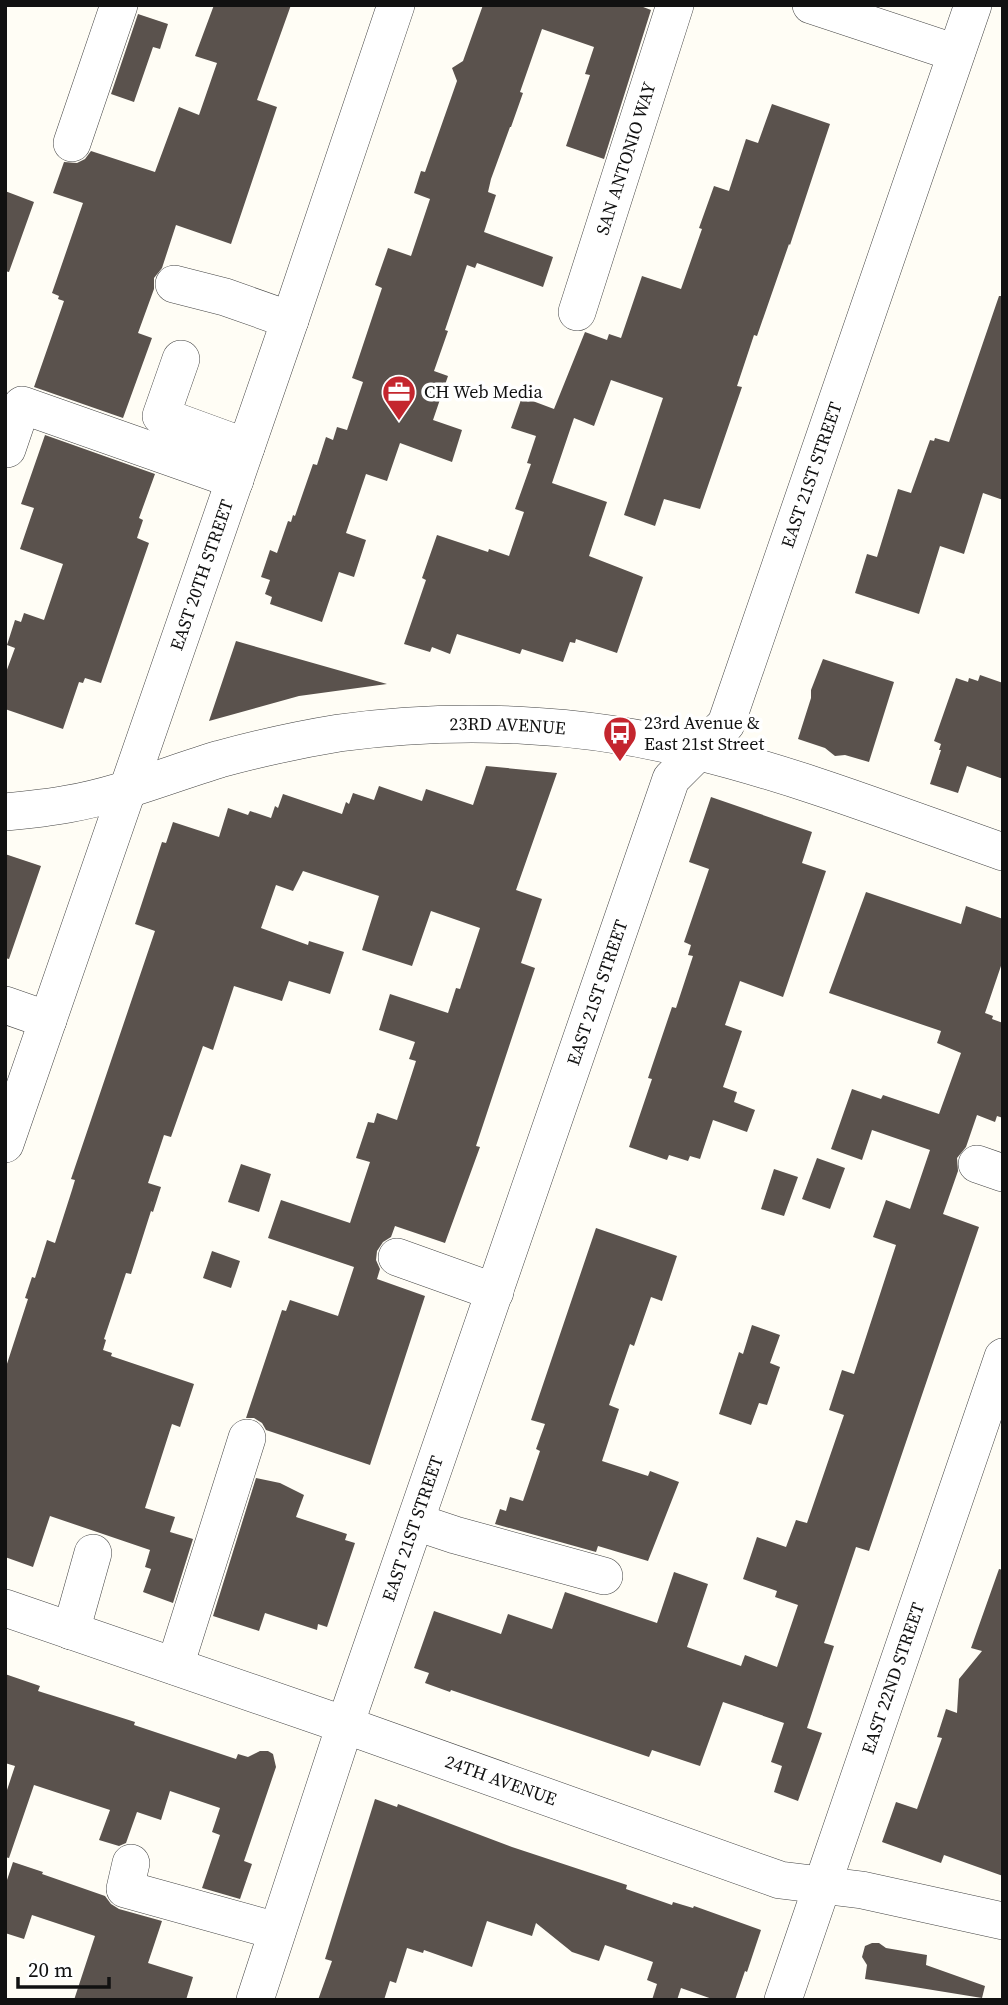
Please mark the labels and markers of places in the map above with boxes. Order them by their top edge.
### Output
office icon: CH Web Media [380,373,418,422]
place label: CH Web Media [424,379,543,404]
place label: 23rd Avenue & East 21st Street [644,710,764,756]
bus stop icon: 23rd Avenue & East 21st Street [601,714,639,763]

